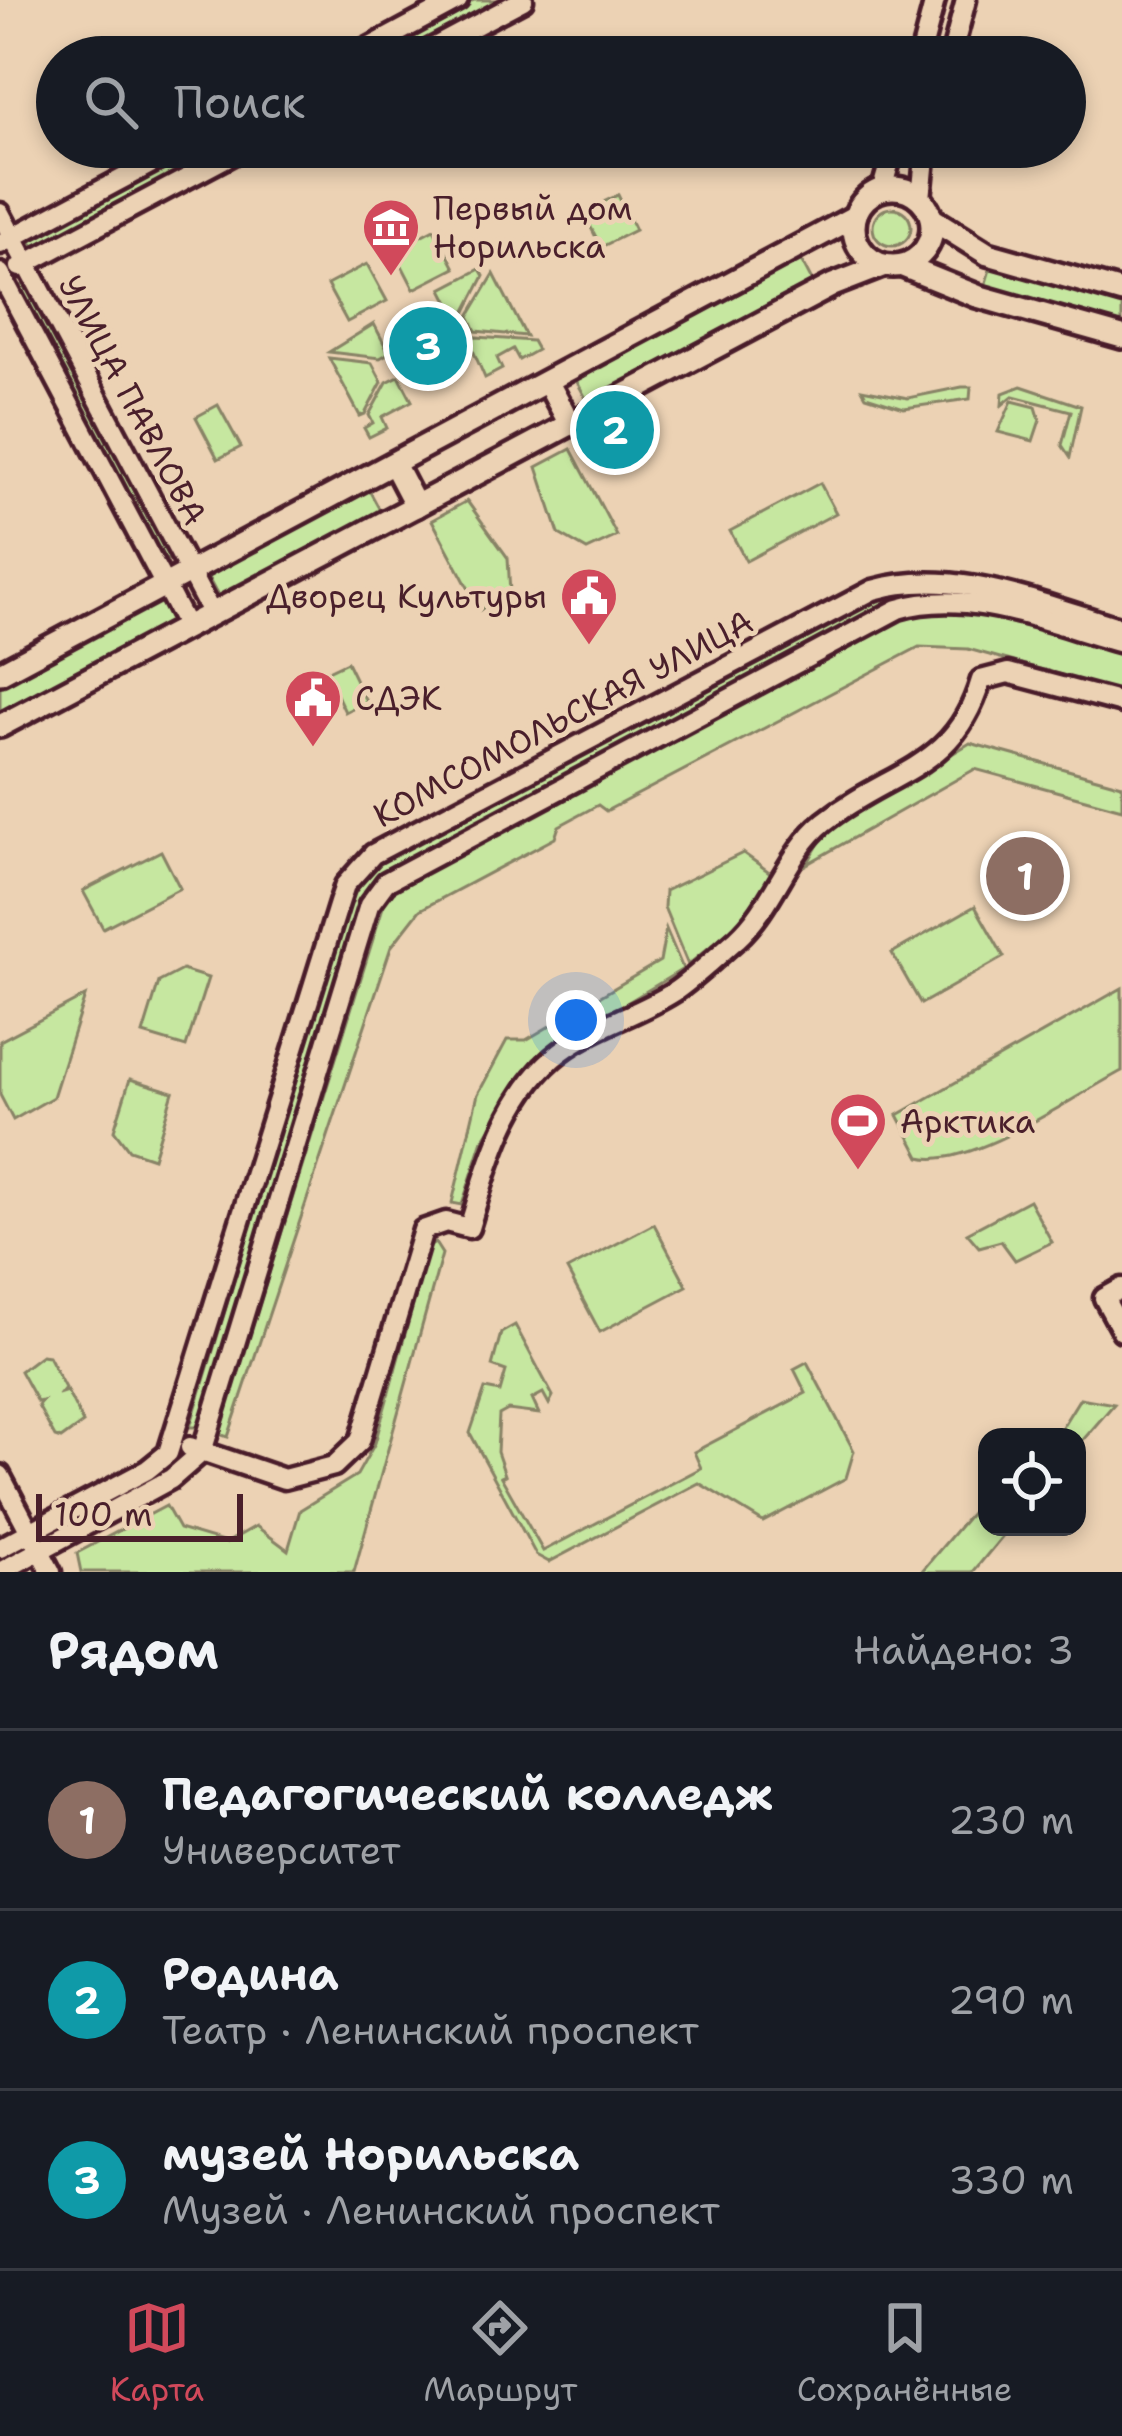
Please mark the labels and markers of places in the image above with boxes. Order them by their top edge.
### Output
place label: Первый дом Норильска [433,186,632,269]
museum icon: Первый дом Норильска [360,196,422,278]
pin: 3 [389,301,467,391]
pin: 2 [576,385,654,475]
public building icon: Дворец Культуры [558,565,620,647]
place label: Дворец Культуры [266,574,547,619]
public building icon: СДЭК [282,667,344,749]
place label: СДЭК [355,676,442,721]
pin: 1 [986,831,1064,921]
sports icon: Арктика [827,1090,889,1172]
place label: Арктика [900,1099,1035,1144]

